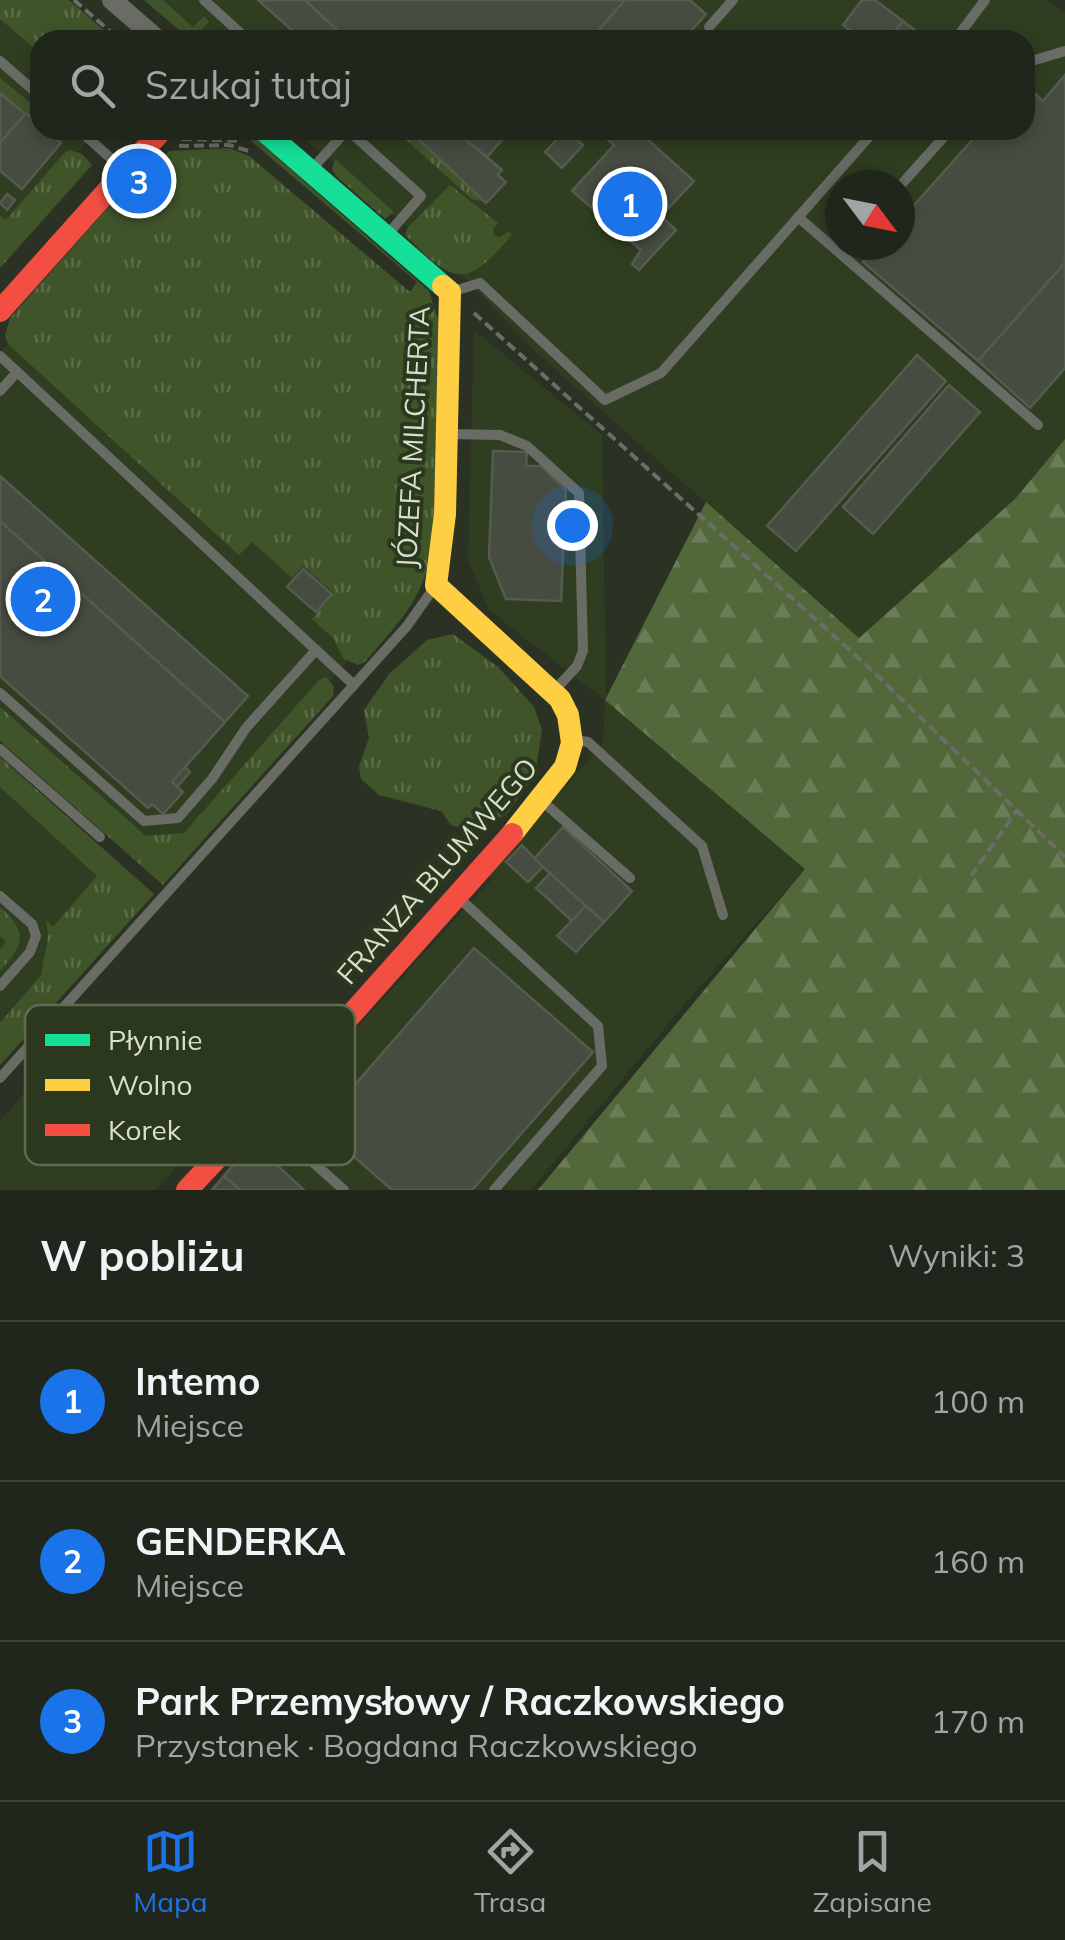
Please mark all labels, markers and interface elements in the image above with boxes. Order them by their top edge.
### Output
search box [30,30,1035,140]
icon: search [65,58,120,113]
text: Szukaj tutaj [145,61,352,109]
pin: 3 [106,144,172,218]
pin: 1 [598,166,662,242]
north arrow [825,170,915,260]
street label: JÓZEFA MILCHERTA [388,305,437,569]
your location [547,500,598,551]
pin: 2 [10,562,76,636]
street label: FRANZA BLUMWEGO [329,750,544,991]
legend [25,1005,355,1165]
text: Płynnie [108,1022,202,1057]
text: Wolno [108,1067,193,1102]
text: Korek [108,1112,182,1147]
text: W pobliżu [40,1229,245,1282]
text: Wyniki: 3 [888,1235,1025,1275]
text: Intemo [135,1357,260,1405]
text: 1 [63,1381,82,1421]
text: 100 m [931,1381,1025,1421]
text: Miejsce [135,1405,244,1445]
text: GENDERKA [135,1517,346,1565]
text: 2 [63,1541,82,1581]
text: 160 m [931,1541,1025,1581]
text: Miejsce [135,1565,244,1605]
text: Park Przemysłowy / Raczkowskiego [135,1677,785,1725]
text: 3 [63,1701,82,1741]
text: 170 m [931,1701,1025,1741]
text: Przystanek · Bogdana Raczkowskiego [135,1725,697,1765]
tab: Mapa [133,1824,208,1919]
tab: Trasa [474,1824,546,1919]
tab: Zapisane [813,1824,932,1919]

